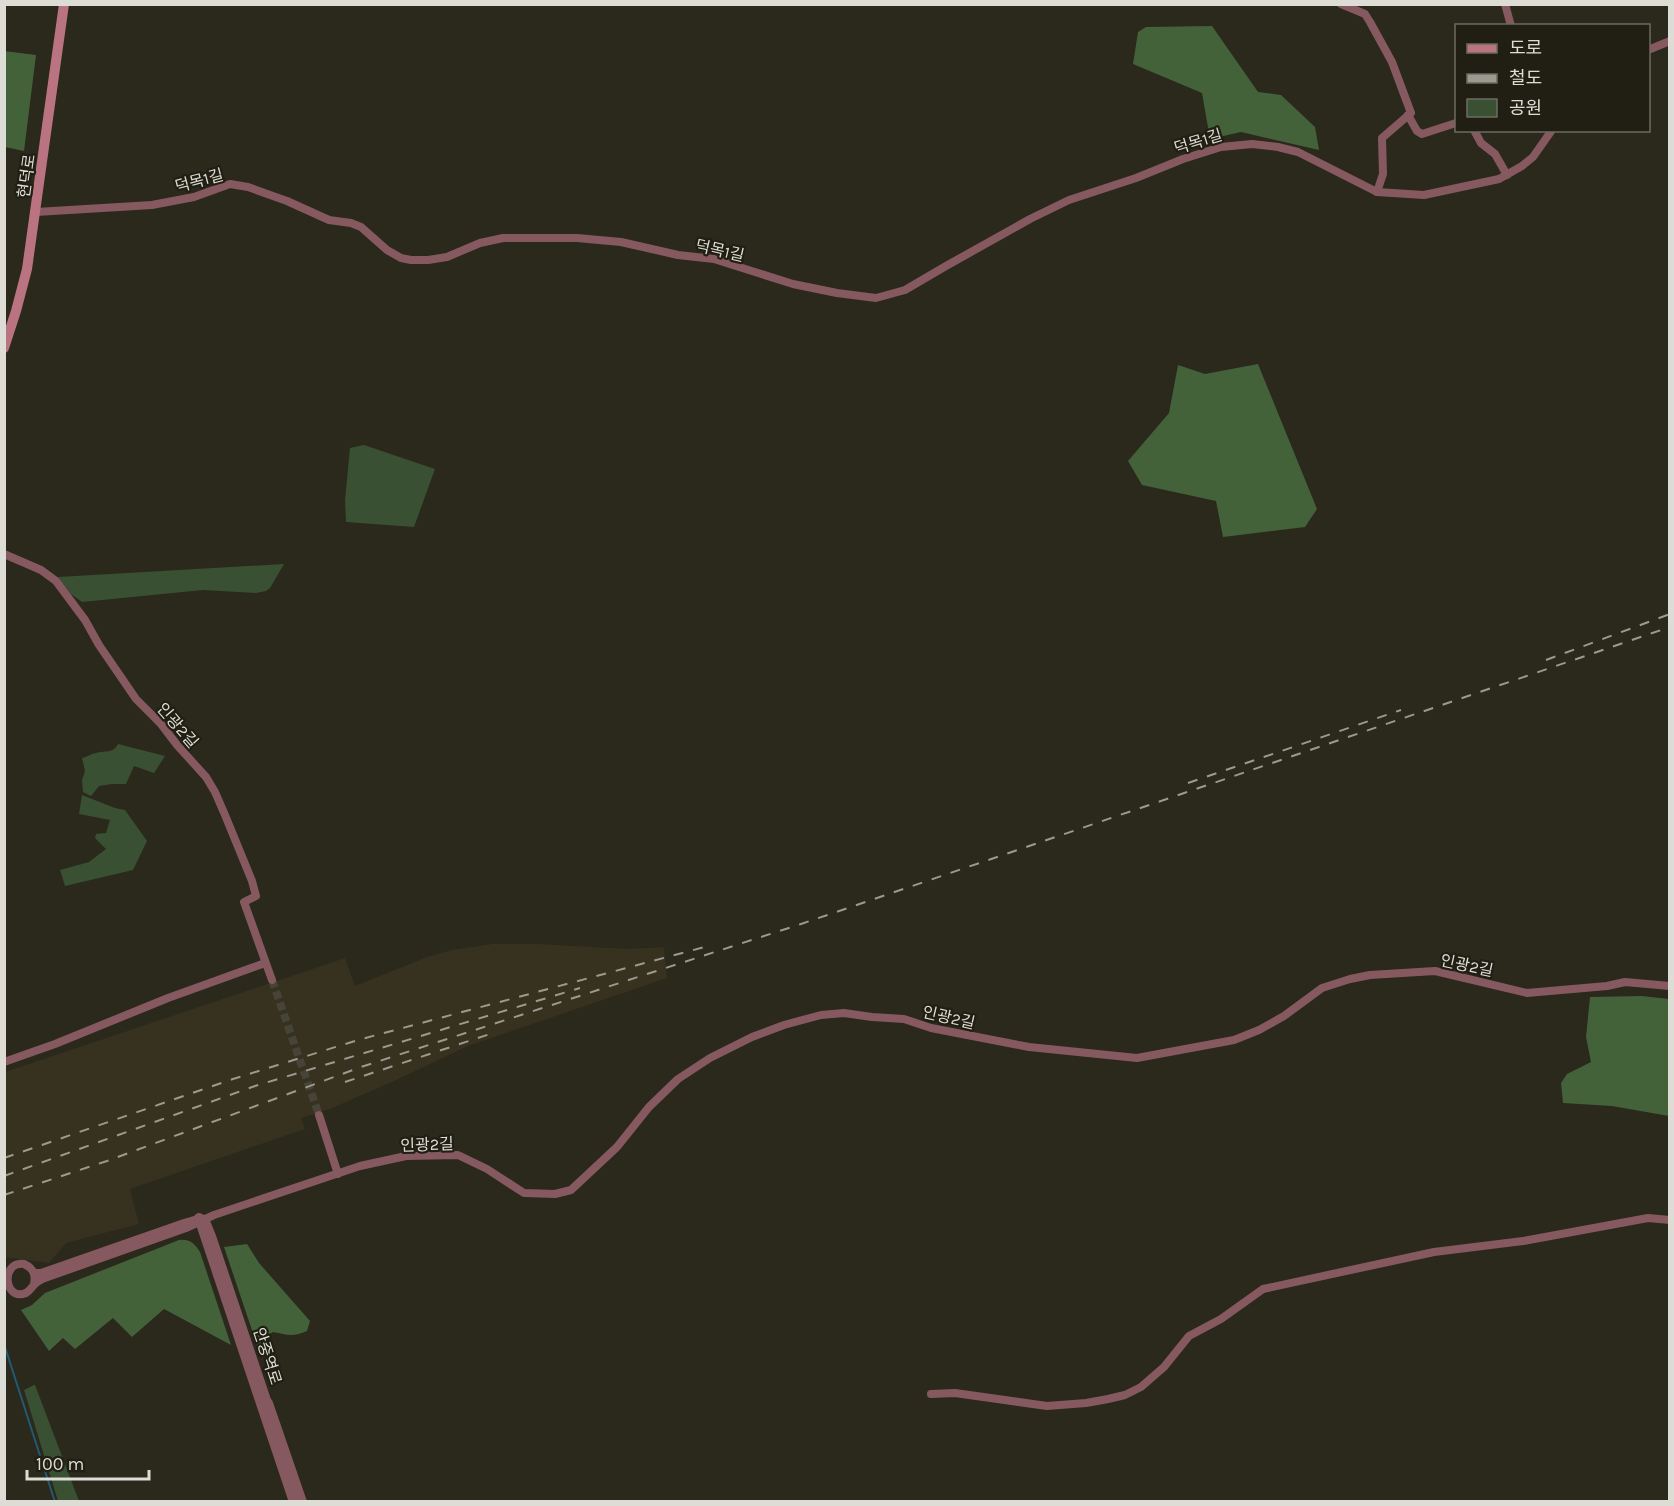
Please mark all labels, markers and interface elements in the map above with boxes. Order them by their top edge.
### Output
legend [1455,24,1650,132]
text: 도로 [1509,37,1542,59]
text: 철도 [1509,67,1542,89]
text: 공원 [1509,97,1542,119]
street label: 덕목1길 [1172,125,1225,158]
street label: 현덕로 [14,153,39,199]
street label: 덕목1길 [173,165,225,196]
street label: 덕목1길 [694,236,746,265]
street label: 인광2길 [153,699,202,752]
street label: 인광2길 [1439,951,1495,980]
street label: 인광2길 [921,1002,977,1033]
street label: 인광2길 [400,1134,454,1155]
street label: 안중역로 [249,1325,286,1387]
scale bar [27,1443,148,1481]
text: 100 m [36,1453,84,1475]

